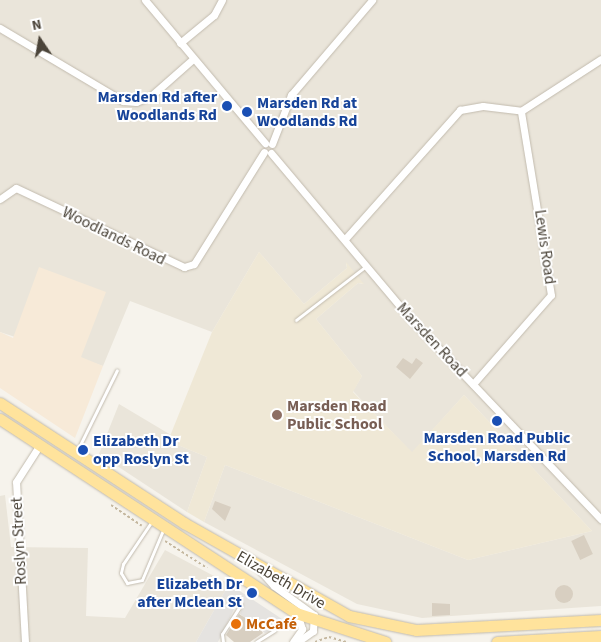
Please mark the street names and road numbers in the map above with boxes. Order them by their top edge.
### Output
street label: Woodlands Road [59,203,169,269]
street label: Lewis Road [530,208,560,286]
street label: Marsden Road [393,299,471,381]
street label: Roslyn Street [7,497,31,585]
street label: Elizabeth Drive [233,547,329,613]

